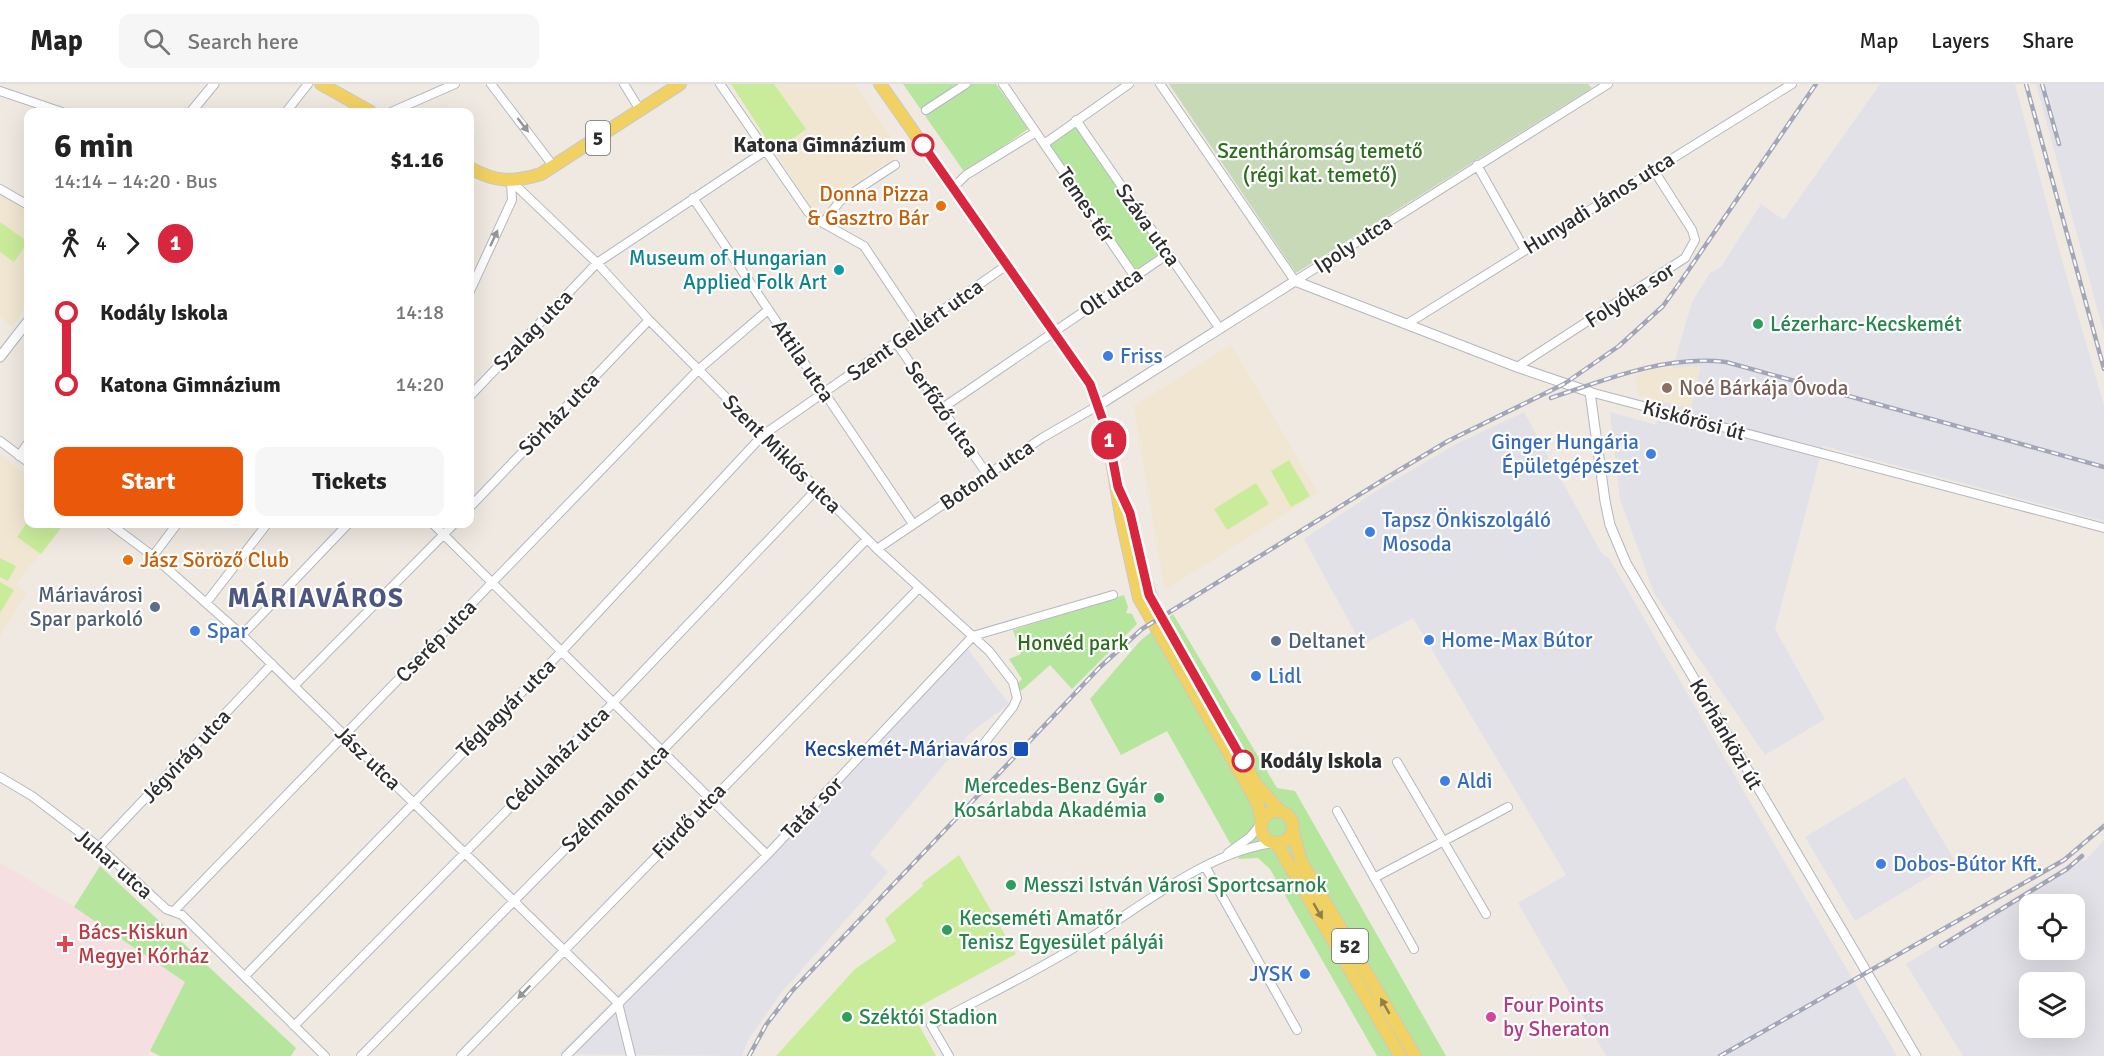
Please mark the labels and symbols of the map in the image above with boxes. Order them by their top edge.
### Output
one-way arrow [516,118,528,133]
road number: 5 [586,121,610,155]
place label: Katona Gimnázium [733,132,906,158]
marker: Katona Gimnázium [912,134,934,156]
park label: Szentháromság temető (régi kat. temető) [1217,138,1423,188]
street label: Hunyadi János utca [1519,146,1679,260]
street label: Temes tér [1051,162,1121,248]
street label: Száva utca [1110,179,1186,271]
place label: Donna Pizza & Gasztro Bár [807,181,929,231]
marker: Donna Pizza & Gasztro Bár [934,199,948,213]
street label: Ipoly utca [1309,209,1397,279]
one-way arrow [490,229,499,246]
place label: Museum of Hungarian Applied Folk Art [629,245,827,295]
street label: Folyóka sor [1580,256,1680,333]
street label: Olt utca [1074,261,1148,323]
marker: Museum of Hungarian Applied Folk Art [832,263,846,277]
street label: Szent Gellért utca [842,273,988,387]
street label: Szalag utca [488,284,578,376]
place label: Lézerharc-Kecskemét [1770,311,1962,337]
street label: Attila utca [766,315,840,407]
marker: Lézerharc-Kecskemét [1751,317,1765,331]
place label: Friss [1120,343,1163,369]
marker: Friss [1101,349,1115,363]
street label: Serfőző utca [899,356,985,462]
street label: Sörház utca [513,367,605,461]
place label: Noé Bárkája Óvoda [1679,375,1849,401]
marker: Noé Bárkája Óvoda [1660,381,1674,395]
street label: Szent Miklós utca [717,389,847,519]
street label: Kiskőrösi út [1640,394,1748,446]
line badge: 1 [1090,420,1128,460]
place label: Ginger Hungária Épületgépészet [1491,429,1639,479]
street label: Botond utca [935,434,1039,516]
marker: Ginger Hungária Épületgépészet [1644,447,1658,461]
place label: Tapsz Önkiszolgáló Mosoda [1382,507,1551,557]
marker: Tapsz Önkiszolgáló Mosoda [1363,525,1377,539]
place label: Jász Söröző Club [140,547,289,573]
marker: Jász Söröző Club [121,553,135,567]
district label: MÁRIAVÁROS [227,581,405,615]
place label: Máriavárosi Spar parkoló [30,582,143,632]
street label: Cserép utca [390,594,482,688]
marker: Máriavárosi Spar parkoló [148,600,162,614]
place label: Spar [207,618,248,644]
marker: Spar [188,624,202,638]
place label: Home-Max Bútor [1441,627,1593,653]
place label: Deltanet [1288,628,1365,654]
park label: Honvéd park [1017,630,1129,656]
marker: Home-Max Bútor [1422,633,1436,647]
marker: Deltanet [1269,634,1283,648]
street label: Téglagyár utca [451,653,561,763]
place label: Lidl [1268,663,1302,689]
marker: Lidl [1249,669,1263,683]
street label: Korhánközi út [1684,674,1768,794]
street label: Cédulaház utca [499,701,615,817]
street label: Jégvirág utca [136,704,236,808]
street label: Jász utca [330,720,406,796]
place label: Kecskemét-Máriaváros [804,736,1008,762]
street label: Szélmalom utca [556,739,674,857]
marker: Kecskemét-Máriaváros [1012,740,1030,758]
place label: Kodály Iskola [1260,748,1382,774]
marker: Kodály Iskola [1232,750,1254,772]
place label: Aldi [1457,768,1492,794]
street label: Tatár sor [776,771,848,845]
place label: Mercedes-Benz Gyár Kosárlabda Akadémia [953,773,1147,823]
marker: Aldi [1438,774,1452,788]
street label: Fürdő utca [647,778,731,864]
marker: Mercedes-Benz Gyár Kosárlabda Akadémia [1152,791,1166,805]
street label: Juhar utca [70,823,158,905]
place label: Dobos-Bútor Kft. [1893,851,2042,877]
marker: Dobos-Bútor Kft. [1874,857,1888,871]
place label: Messzi István Városi Sportcsarnok [1023,872,1327,898]
marker: Messzi István Városi Sportcsarnok [1004,878,1018,892]
one-way arrow [1313,903,1323,920]
place label: Kecseméti Amatőr Tenisz Egyesület pályái [959,905,1164,955]
place label: Bács-Kiskun Megyei Kórház [78,919,209,969]
marker: Kecseméti Amatőr Tenisz Egyesület pályái [940,923,954,937]
road number: 52 [1332,929,1368,963]
marker: Bács-Kiskun Megyei Kórház [56,935,74,953]
place label: JYSK [1249,961,1293,987]
marker: JYSK [1298,967,1312,981]
one-way arrow [517,985,531,999]
place label: Four Points by Sheraton [1503,992,1610,1042]
one-way arrow [1380,997,1390,1014]
place label: Széktói Stadion [859,1004,998,1030]
marker: Széktói Stadion [840,1010,854,1024]
marker: Four Points by Sheraton [1484,1010,1498,1024]

